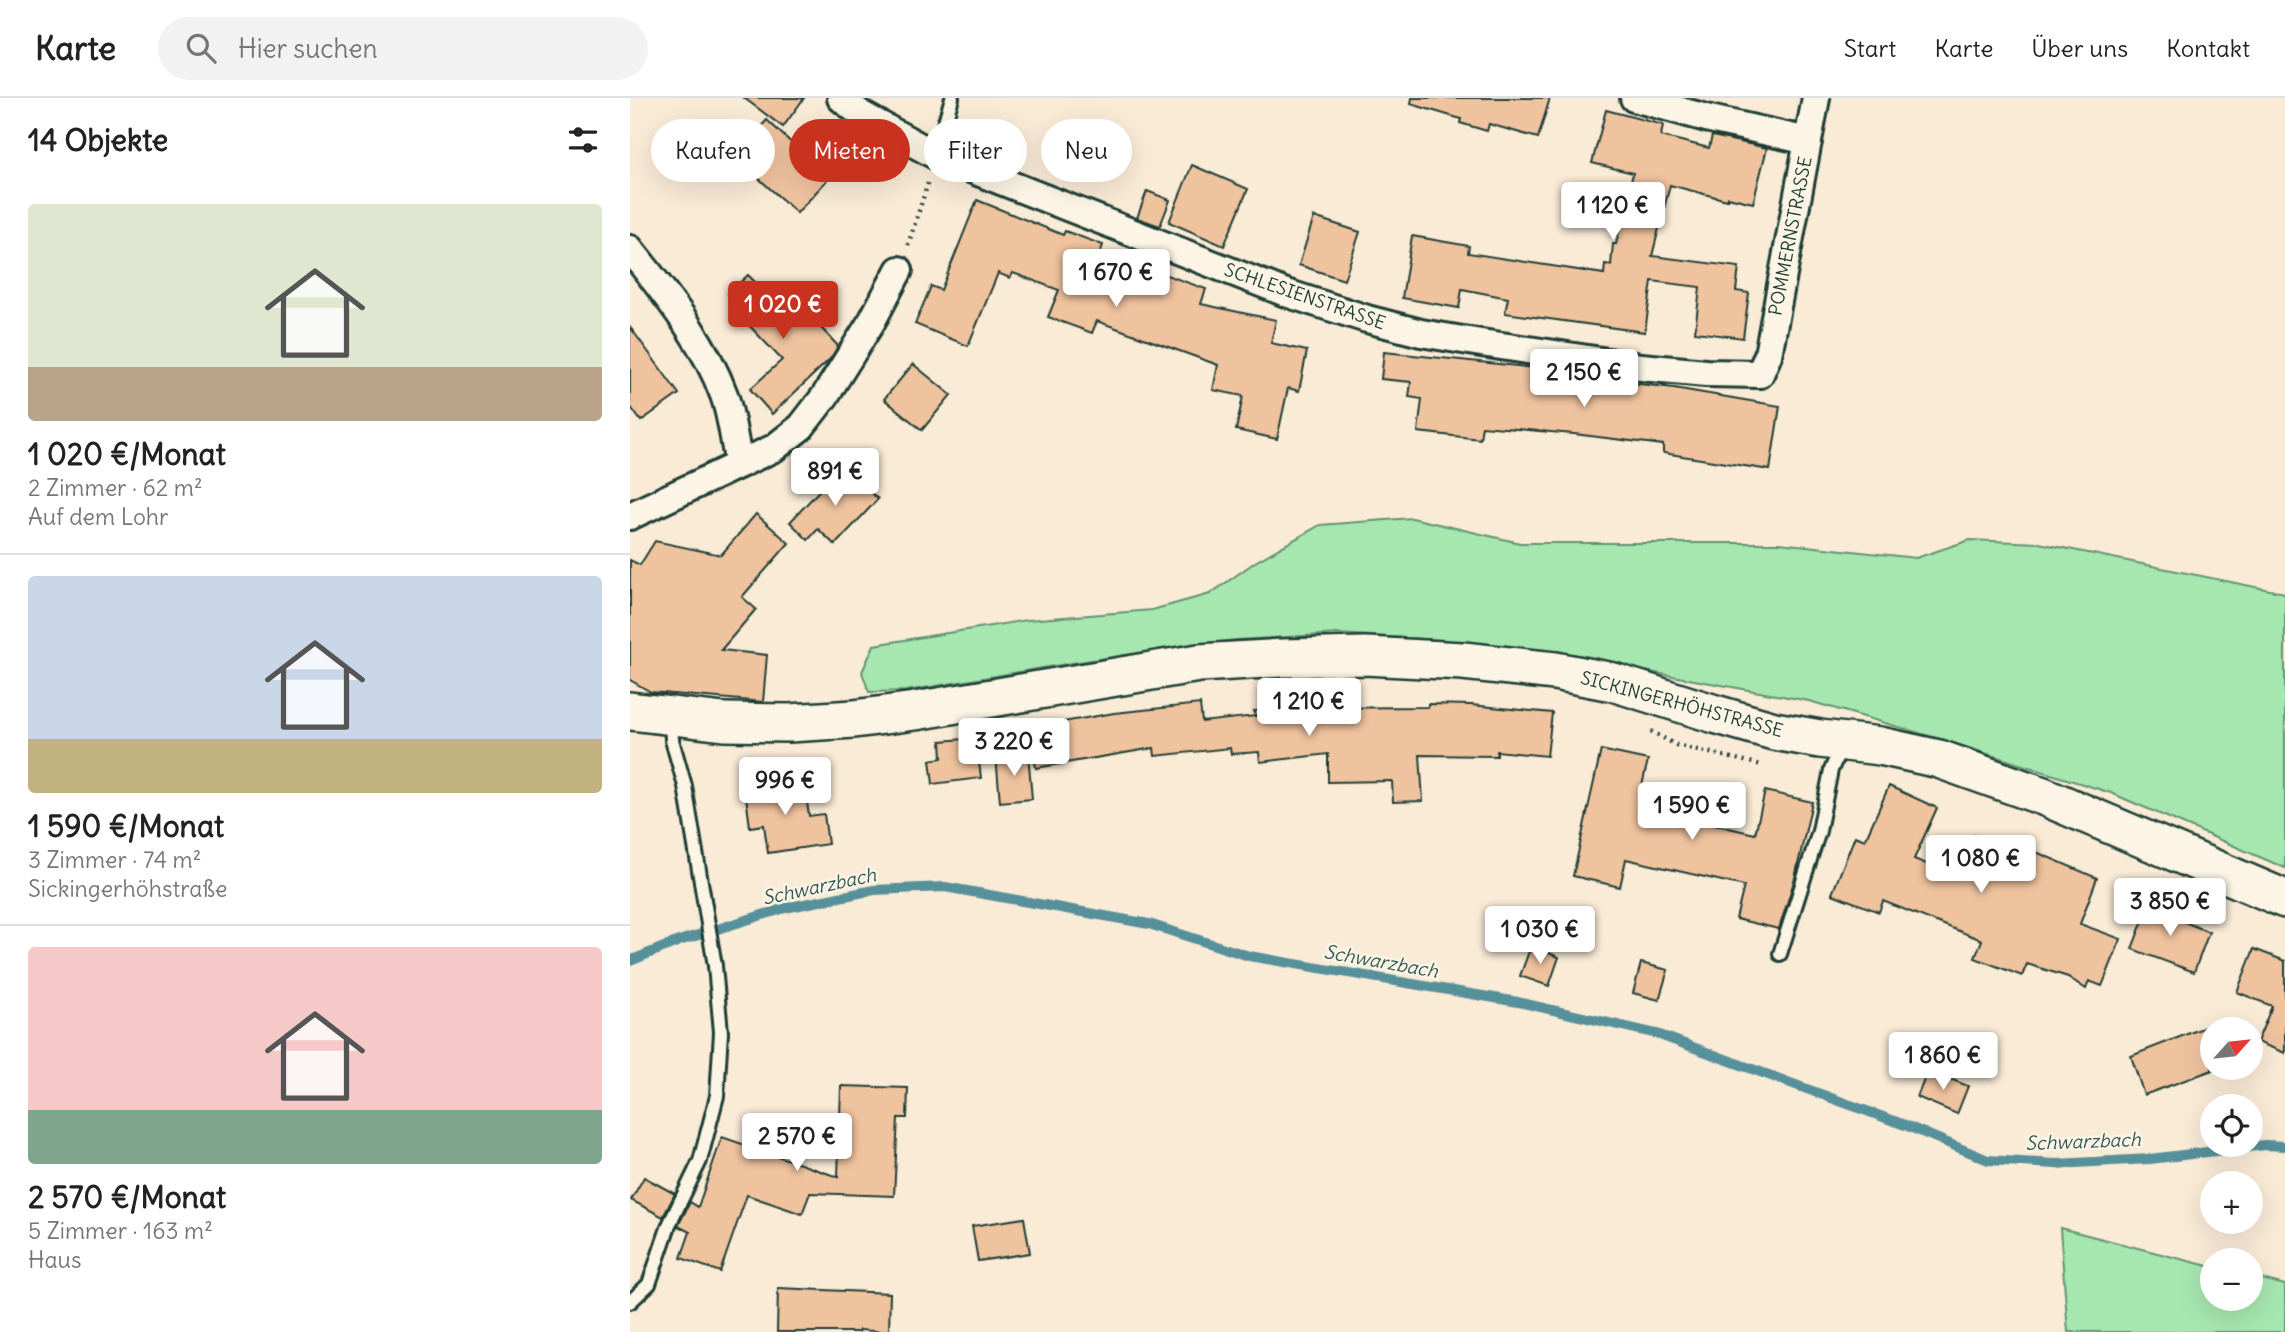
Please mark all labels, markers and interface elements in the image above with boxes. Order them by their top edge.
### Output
search box [158,17,648,80]
text: Karte [35,27,116,69]
icon: search [182,29,220,67]
text: Hier suchen [238,32,378,65]
text: Start [1844,33,1896,63]
text: Karte [1934,33,1993,63]
text: Über uns [2031,33,2128,63]
text: Kontakt [2166,33,2250,63]
chip: Kaufen [651,119,775,182]
chip: Mieten [789,119,910,182]
chip: Filter [924,119,1027,182]
chip: Neu [1041,119,1132,182]
text: 14 Objekte [28,121,168,159]
icon: filters [564,121,602,159]
street label: POMMERNSTRASSE [1763,155,1817,317]
pin: 1 120 € [1548,183,1678,242]
text: 1 120 € [1577,190,1649,219]
icon: home [252,250,378,376]
pin: 1 670 € [1051,250,1181,309]
text: 1 670 € [1079,257,1153,286]
street label: SCHLESIENSTRASSE [1221,258,1389,334]
pin: 1 020 € [718,282,848,341]
text: 1 020 € [744,289,822,318]
pin: 2 150 € [1519,350,1649,409]
text: 2 150 € [1546,357,1622,386]
text: 1 020 €/Monat [28,435,226,473]
pin: 891 € [786,448,884,508]
text: 891 € [807,456,863,485]
text: 2 Zimmer · 62 m² [28,473,203,502]
text: Auf dem Lohr [28,502,168,531]
icon: home [252,622,378,748]
street label: SICKINGERHÖHSTRASSE [1578,666,1786,742]
pin: 1 210 € [1244,678,1374,738]
text: 1 210 € [1273,686,1345,715]
pin: 3 220 € [949,718,1079,778]
text: 3 220 € [974,726,1054,755]
pin: 996 € [736,758,834,817]
text: 996 € [755,765,815,794]
pin: 1 590 € [1627,782,1757,842]
text: 1 590 € [1654,790,1730,819]
text: 1 590 €/Monat [28,807,224,845]
pin: 1 080 € [1916,836,2046,895]
text: 1 080 € [1942,843,2020,872]
text: 3 Zimmer · 74 m² [28,845,201,874]
water label: Schwarzbach [760,862,879,910]
text: Sickingerhöhstraße [28,874,227,903]
pin: 3 850 € [2105,878,2235,938]
text: 3 850 € [2130,886,2210,915]
pin: 1 030 € [1475,906,1605,966]
text: 1 030 € [1501,914,1579,943]
water label: Schwarzbach [1322,939,1441,983]
icon: home [252,993,378,1119]
north arrow [2200,1017,2263,1080]
map controls [2200,1017,2263,1311]
pin: 1 860 € [1878,1032,2008,1092]
text: 1 860 € [1905,1040,1981,1069]
button: locate [2200,1094,2263,1157]
pin: 2 570 € [732,1114,862,1173]
text: 2 570 € [758,1121,836,1150]
water label: Schwarzbach [2025,1127,2142,1155]
button: + [2200,1171,2263,1234]
text: 2 570 €/Monat [28,1178,226,1216]
text: 5 Zimmer · 163 m² [28,1216,213,1245]
text: Haus [28,1245,81,1274]
button: − [2200,1248,2263,1311]

